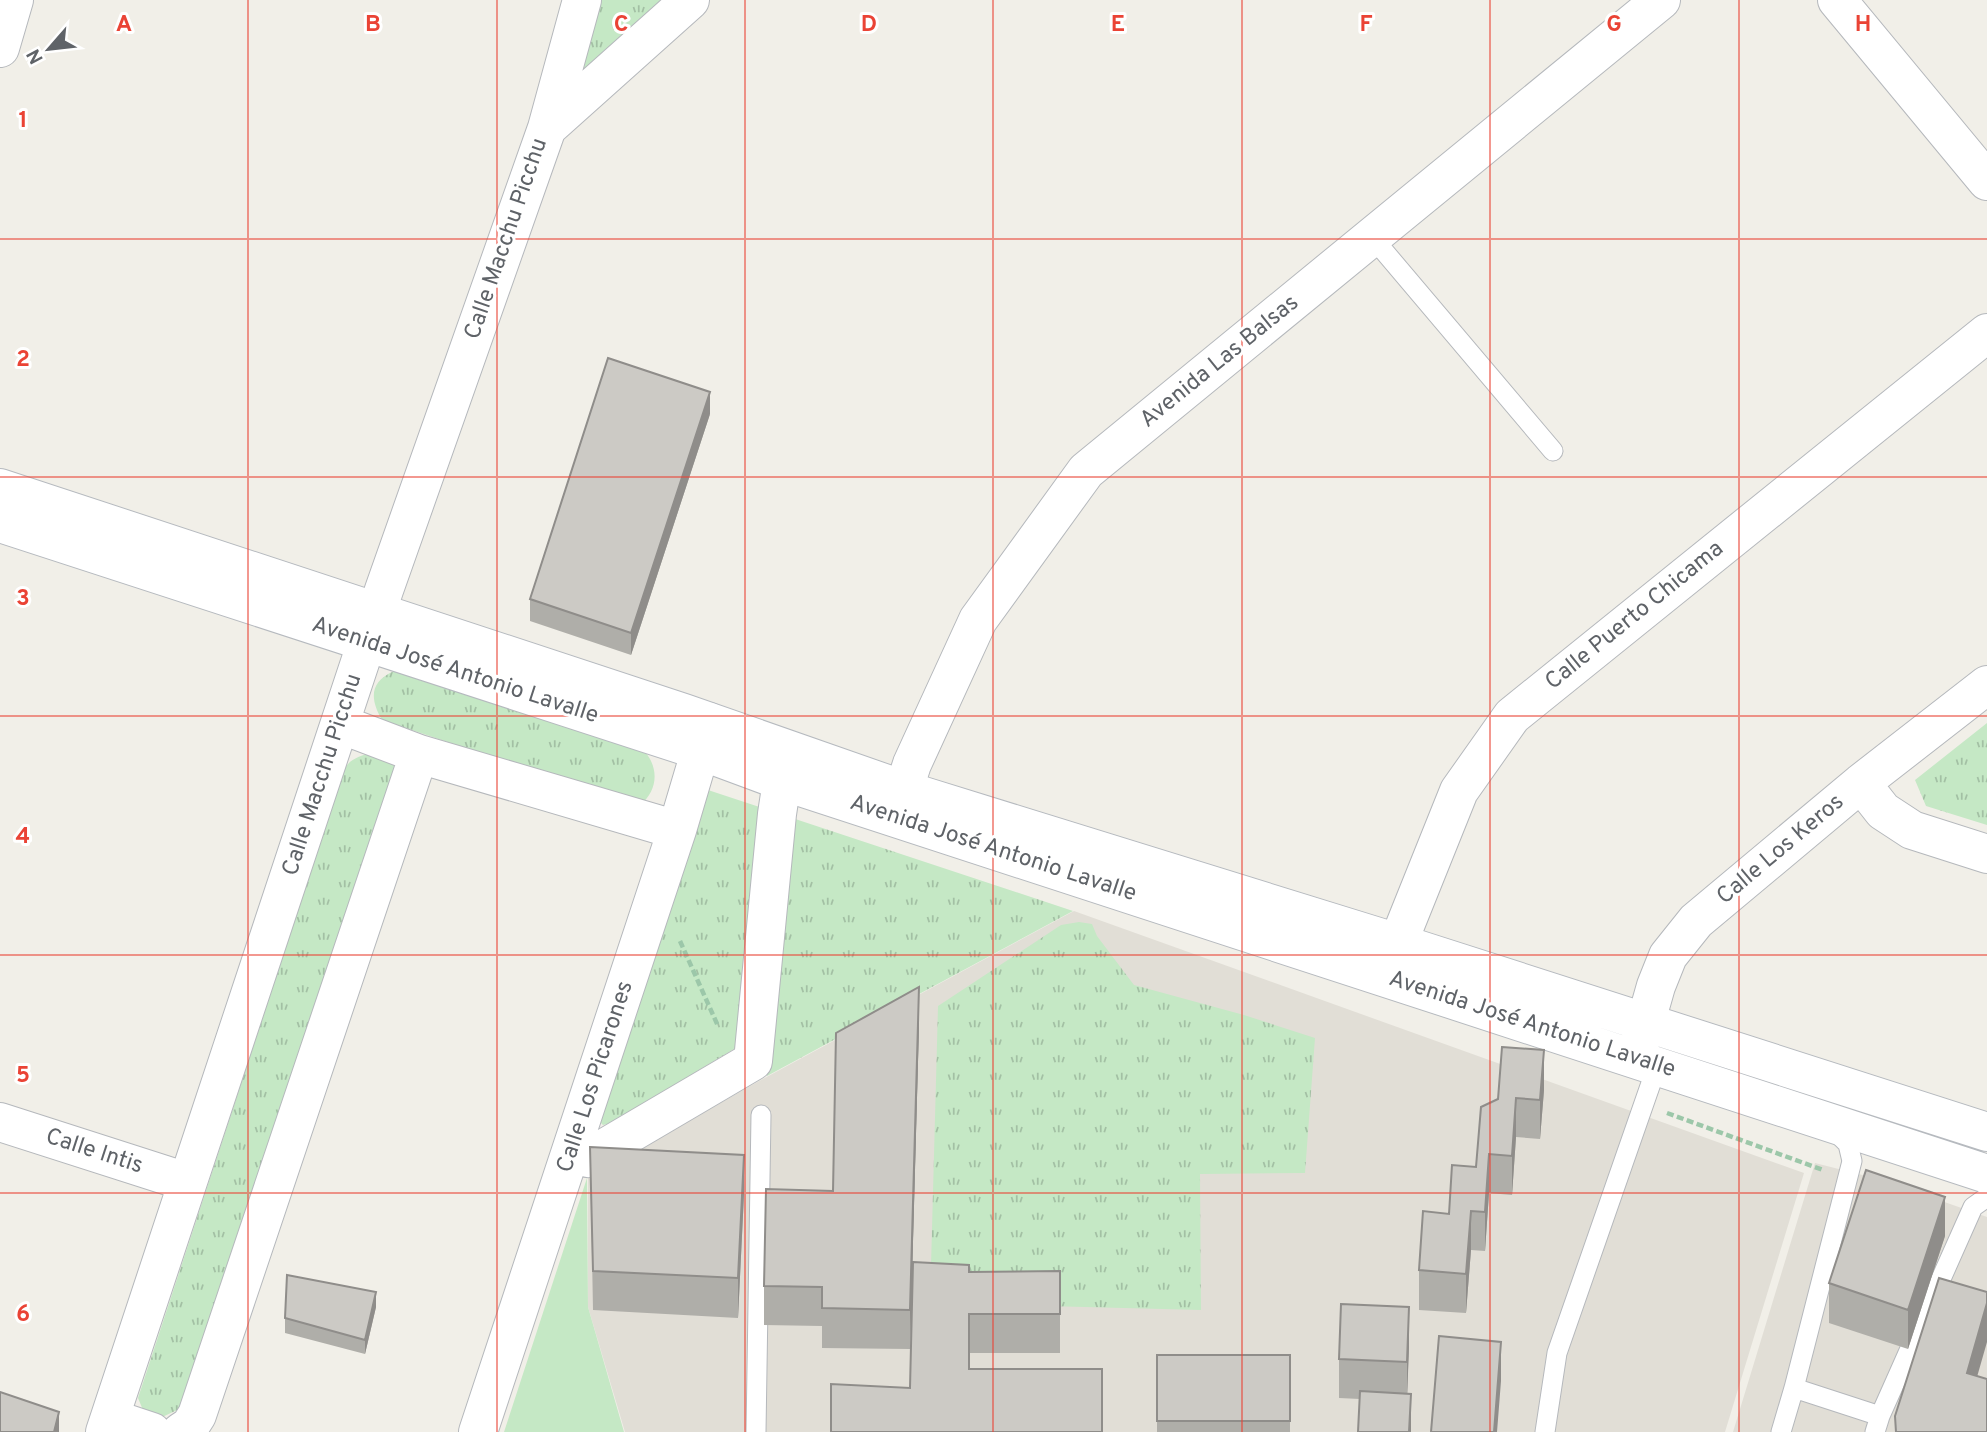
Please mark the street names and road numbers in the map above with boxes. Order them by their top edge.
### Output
street label: Calle Macchu Picchu [459,135,555,343]
street label: Avenida Las Balsas [1135,289,1305,435]
street label: Calle Puerto Chicama [1540,535,1730,697]
street label: Avenida José Antonio Lavalle [308,611,602,731]
street label: Calle Macchu Picchu [277,670,369,880]
street label: Calle Los Keros [1711,788,1851,912]
street label: Avenida José Antonio Lavalle [846,789,1140,909]
street label: Avenida José Antonio Lavalle [1385,965,1679,1085]
street label: Calle Los Picarones [551,978,641,1176]
street label: Calle Intis [42,1123,146,1181]

